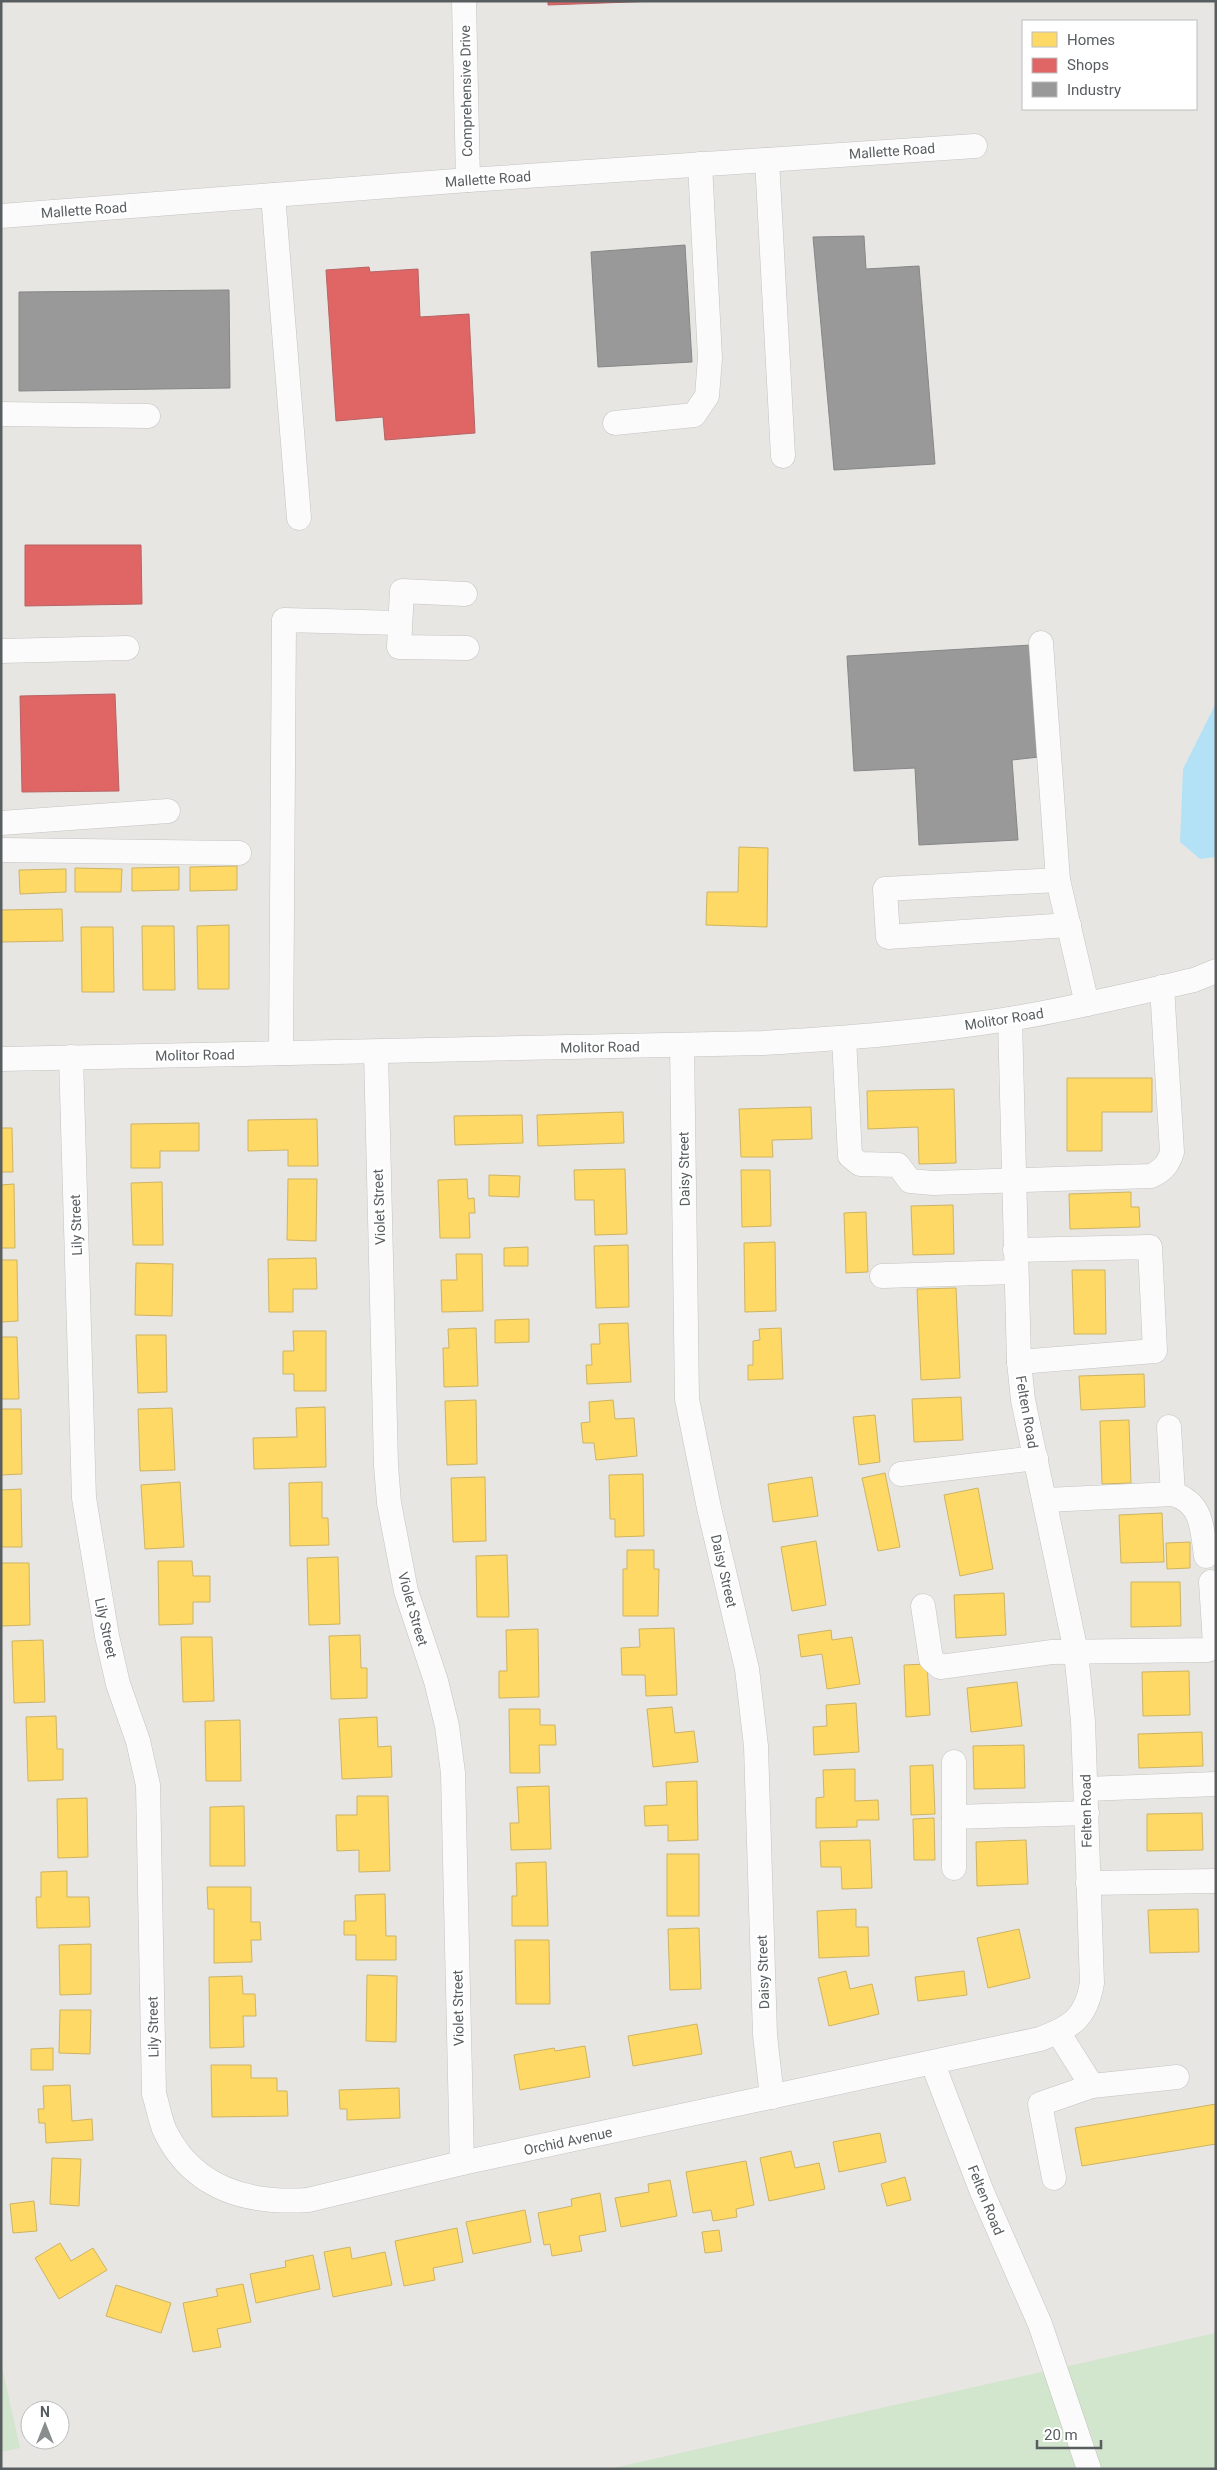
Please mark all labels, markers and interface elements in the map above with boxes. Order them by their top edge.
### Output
legend [1022,20,1197,110]
street label: Comprehensive Drive [457,25,475,157]
text: Homes [1067,31,1115,49]
text: Shops [1067,56,1109,74]
text: Industry [1067,81,1121,99]
street label: Mallette Road [848,140,936,162]
street label: Mallette Road [444,168,532,190]
street label: Mallette Road [40,199,128,221]
street label: Molitor Road [963,1005,1045,1033]
street label: Molitor Road [560,1038,640,1056]
street label: Molitor Road [155,1046,235,1064]
street label: Daisy Street [675,1131,693,1206]
street label: Violet Street [370,1168,388,1245]
street label: Lily Street [67,1194,85,1256]
street label: Felten Road [1013,1374,1041,1450]
street label: Daisy Street [708,1533,740,1609]
street label: Violet Street [395,1570,431,1648]
street label: Lily Street [92,1596,120,1660]
street label: Felten Road [1077,1774,1095,1848]
street label: Daisy Street [754,1934,772,2009]
street label: Violet Street [449,1969,467,2046]
street label: Lily Street [144,1996,162,2058]
street label: Orchid Avenue [522,2124,614,2158]
street label: Felten Road [965,2163,1007,2237]
north arrow [20,2400,70,2450]
text: N [40,2404,50,2420]
scale bar [1037,2418,1101,2450]
text: 20 m [1044,2426,1078,2444]

